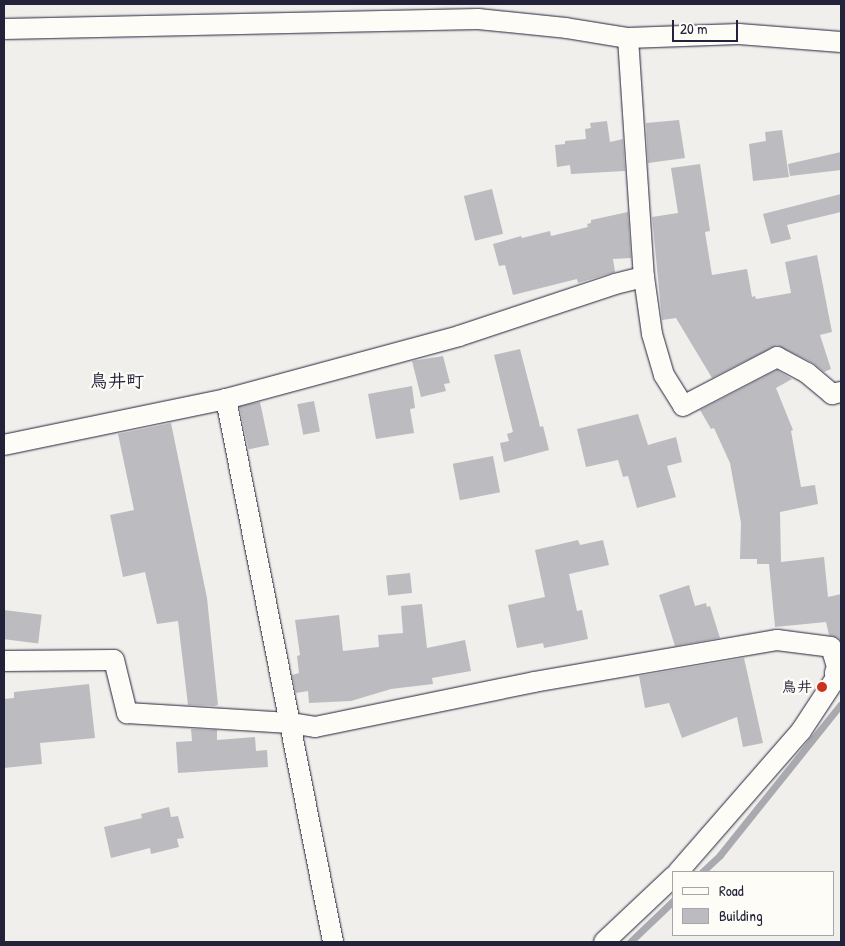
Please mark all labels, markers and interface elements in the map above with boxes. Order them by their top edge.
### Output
scale bar [675,10,741,42]
text: 20 m [680,18,707,39]
district label: 鳥井町 [90,370,144,392]
place label: 鳥井 [782,678,812,696]
marker: 鳥井 [816,681,828,693]
legend [672,871,835,936]
text: Road [719,880,744,901]
text: Building [719,905,763,926]

